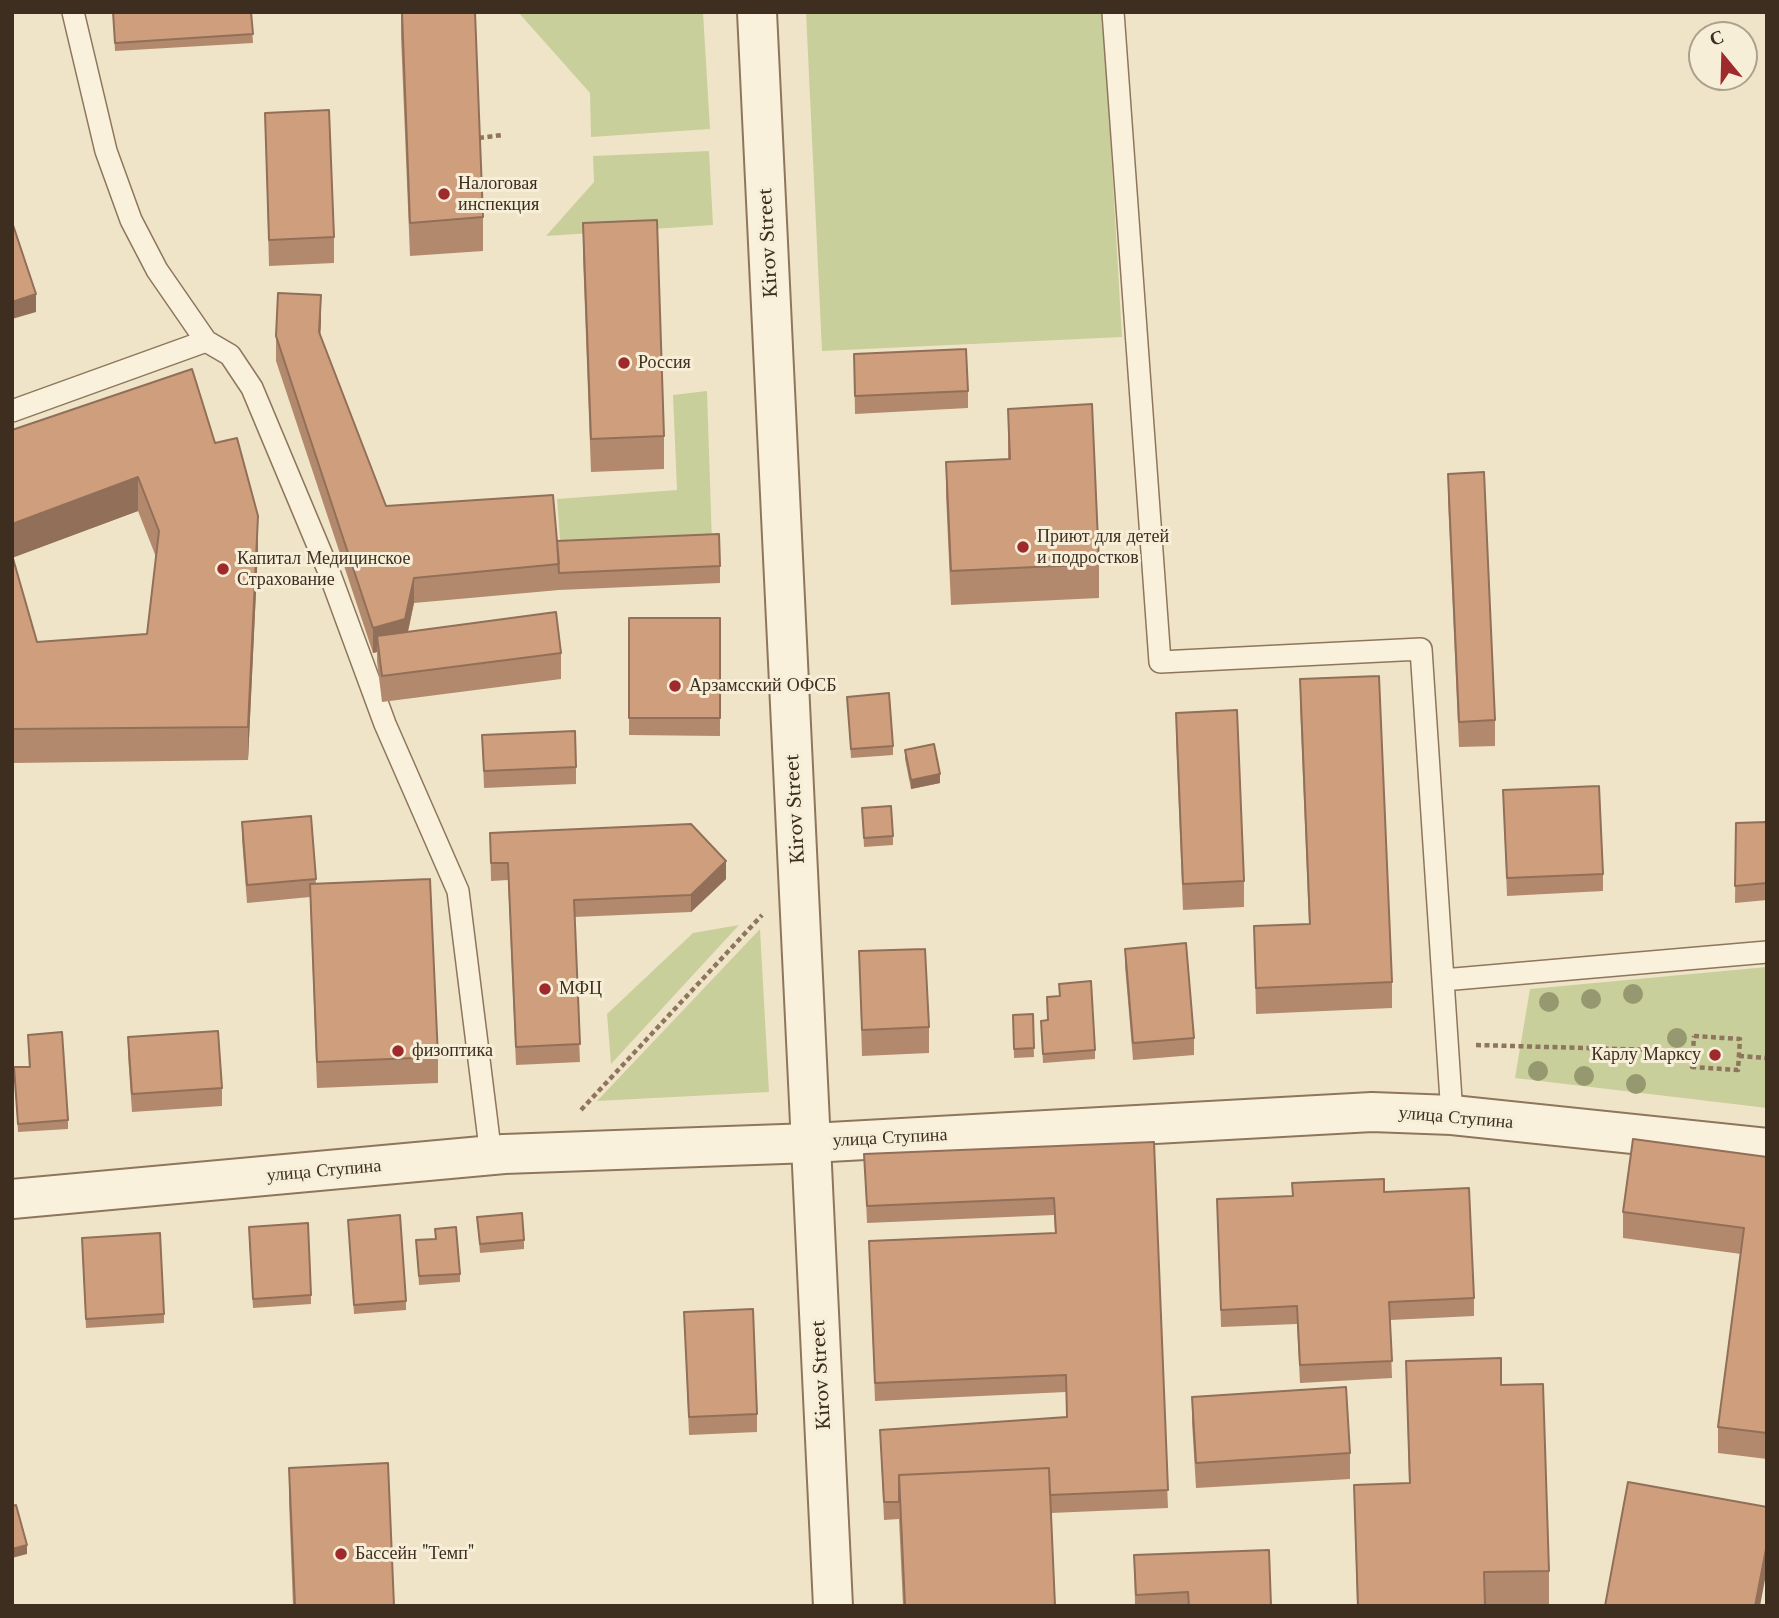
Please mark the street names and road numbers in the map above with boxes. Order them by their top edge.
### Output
street label: Kirov Street [755,187,783,299]
street label: Kirov Street [782,753,810,865]
street label: улица Ступина [1398,1102,1514,1134]
street label: улица Ступина [832,1124,948,1152]
street label: улица Ступина [266,1155,382,1187]
street label: Kirov Street [808,1319,836,1431]

